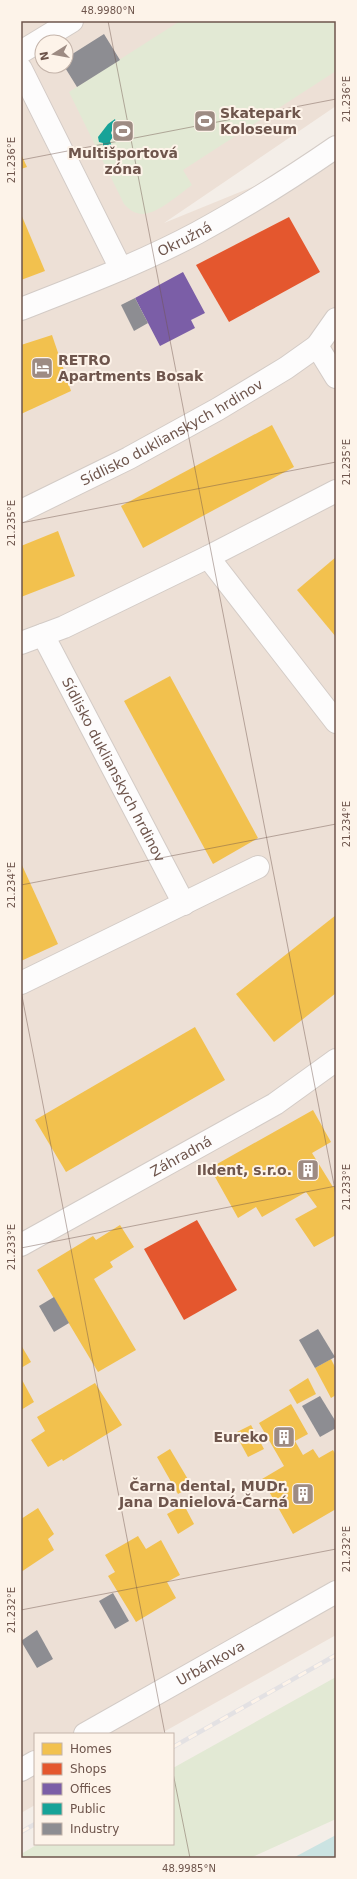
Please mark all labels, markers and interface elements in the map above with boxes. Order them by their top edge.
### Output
text: 48.9980°N [81,5,135,16]
north arrow [34,34,74,74]
text: N [37,50,52,62]
text: 21.236°E [341,76,352,122]
place label: Skatepark Koloseum [220,105,301,137]
sports icon: Skatepark Koloseum [192,108,218,134]
sports icon: Multišportová zóna [110,118,136,144]
text: 21.236°E [6,137,17,183]
place label: Multišportová zóna [68,145,178,177]
street label: Okružná [155,219,214,260]
place label: RETRO Apartments Bosak [58,352,204,384]
hotel icon: RETRO Apartments Bosak [29,355,55,381]
street label: Sídlisko duklianskych hrdinov [78,376,266,489]
text: 21.235°E [341,439,352,485]
text: 21.235°E [6,500,17,546]
street label: Sídlisko duklianskych hrdinov [59,675,168,864]
text: 21.234°E [341,801,352,847]
text: 21.234°E [6,862,17,908]
street label: Záhradná [147,1133,215,1180]
building icon: Ildent, s.r.o. [295,1157,321,1183]
place label: Ildent, s.r.o. [197,1162,292,1178]
text: 21.233°E [341,1164,352,1210]
text: 21.233°E [6,1224,17,1270]
building icon: Eureko [271,1424,297,1450]
place label: Eureko [214,1429,268,1445]
place label: Čarna dental, MUDr. Jana Danielová-Čarná [118,1477,288,1510]
building icon: Čarna dental, MUDr. Jana Danielová-Čarná [290,1481,316,1507]
text: 21.232°E [341,1526,352,1572]
text: 21.232°E [6,1587,17,1633]
street label: Urbánkova [174,1638,247,1689]
legend [34,1733,174,1845]
text: Homes [70,1742,112,1756]
text: Shops [70,1762,106,1776]
text: Offices [70,1782,111,1796]
text: Public [70,1802,106,1816]
text: Industry [70,1822,119,1836]
text: 48.9985°N [162,1863,216,1874]

